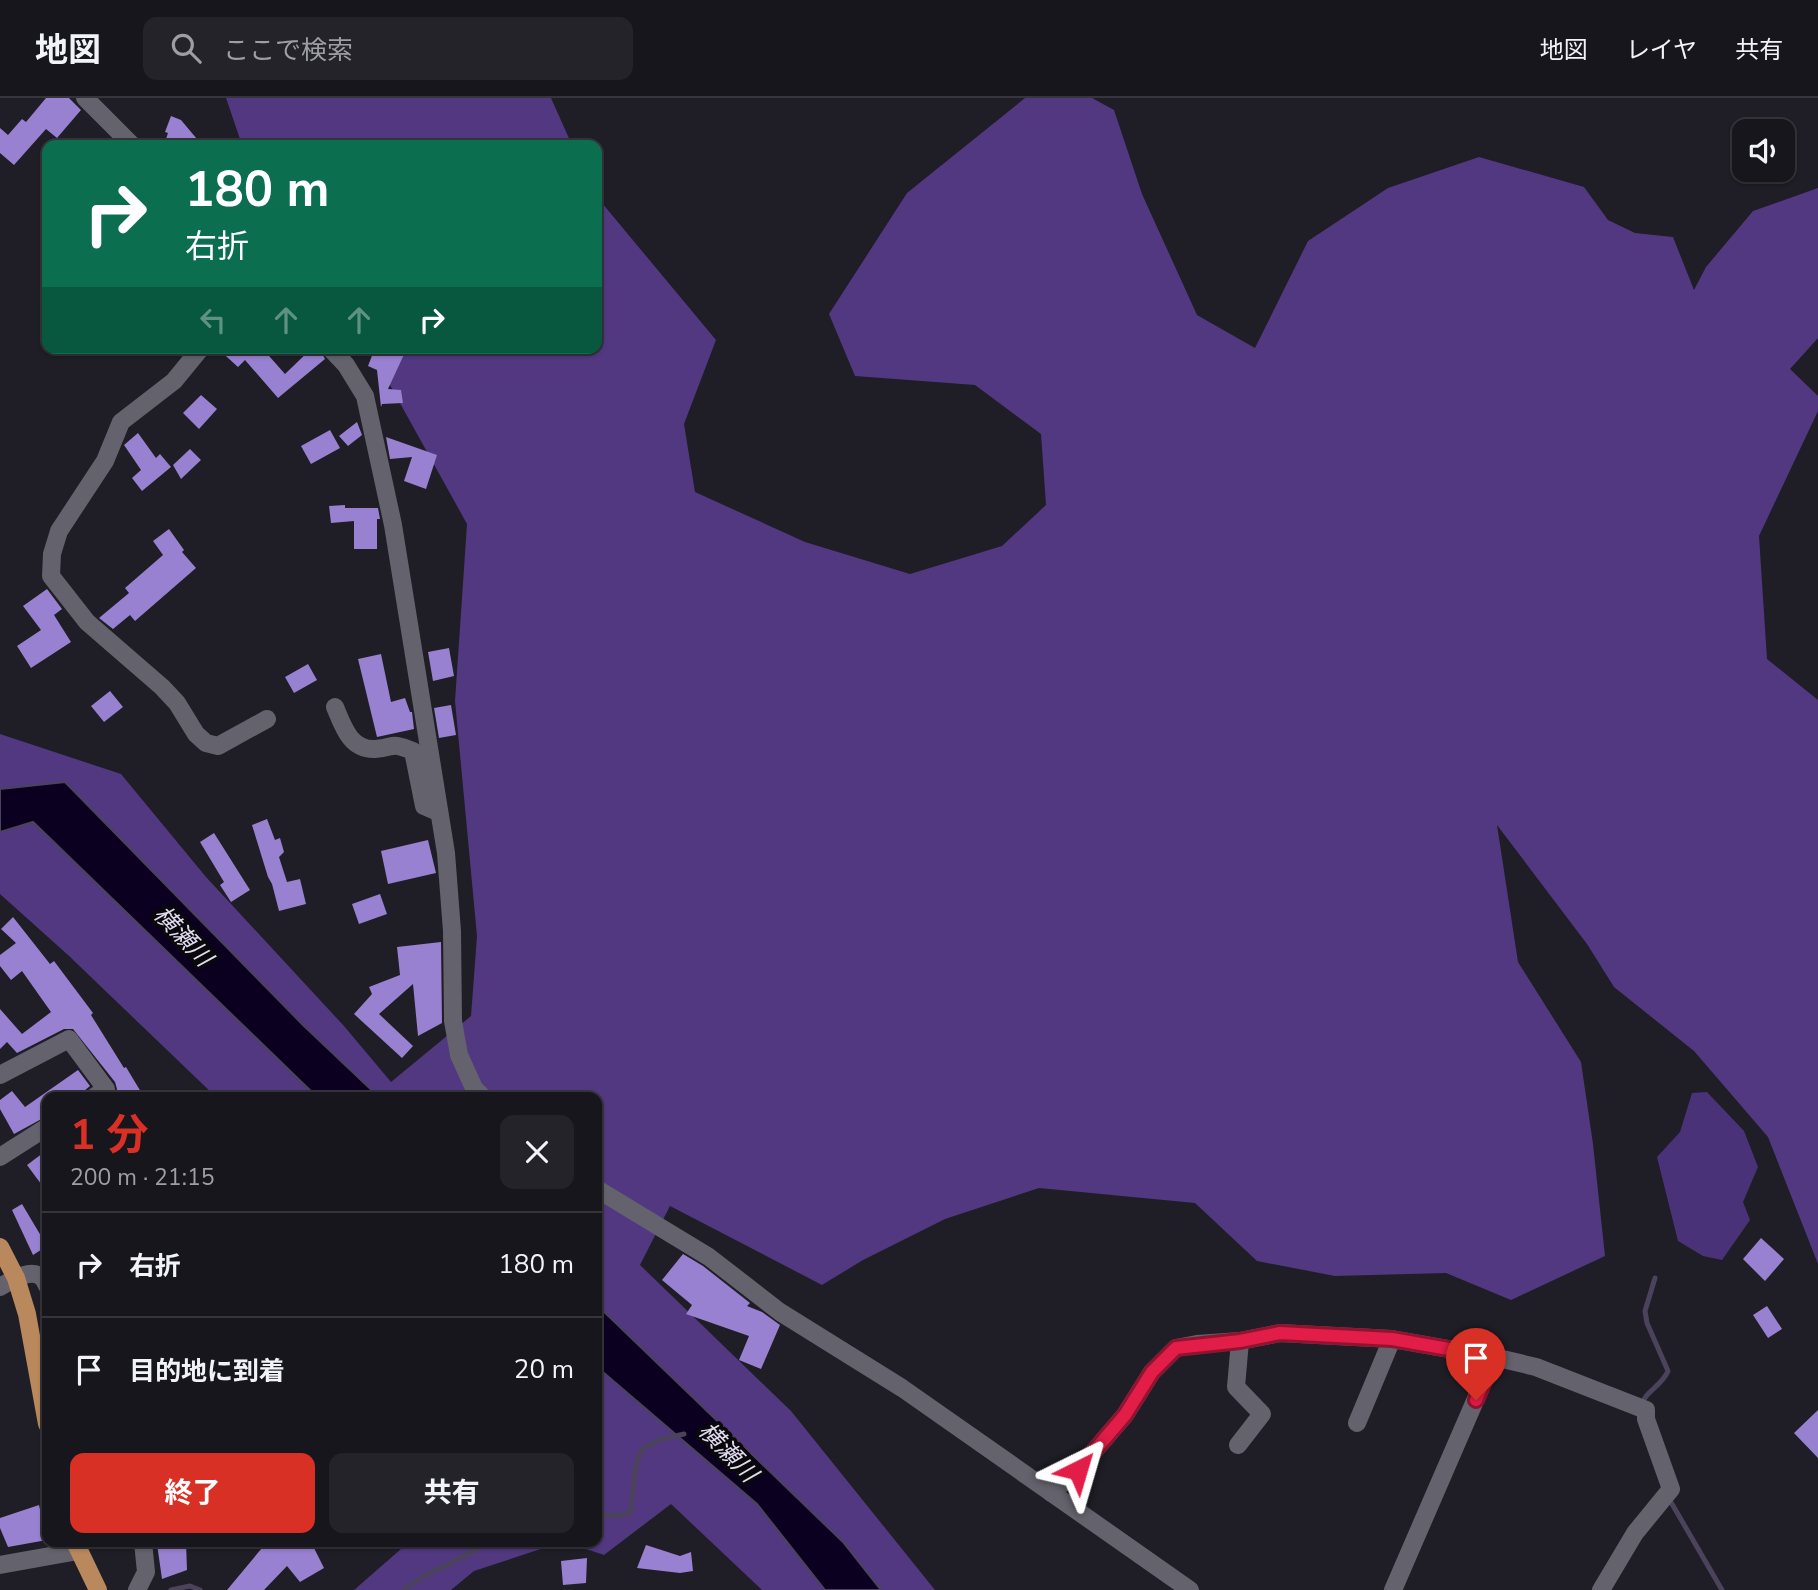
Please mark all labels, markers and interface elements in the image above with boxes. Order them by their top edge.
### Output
search box [143,17,633,80]
text: 地図 [35,28,101,73]
icon: search [167,29,205,67]
text: ここで検索 [223,33,353,68]
text: 地図 [1540,34,1588,66]
text: レイヤ [1626,34,1697,66]
text: 共有 [1735,34,1783,66]
map controls [1732,119,1795,182]
button: sound [1732,119,1795,182]
text: 180 m [185,156,329,223]
icon: right [70,168,161,259]
text: 右折 [185,225,249,268]
icon: left [194,301,232,339]
icon: ahead [267,301,305,339]
icon: ahead [340,301,378,339]
icon: right [413,301,451,339]
water label: 横瀬川 [147,899,221,975]
text: 1 分 [70,1107,149,1164]
button: close [500,1115,574,1189]
text: 200 m · 21:15 [70,1162,215,1193]
icon: right [70,1246,108,1284]
text: 180 m [498,1247,574,1282]
text: 右折 [129,1249,181,1284]
pin [1446,1328,1506,1400]
icon: arrive [1457,1339,1495,1377]
icon: arrive [70,1351,108,1389]
text: 20 m [514,1352,574,1387]
text: 目的地に到着 [129,1354,285,1389]
water label: 横瀬川 [691,1415,767,1491]
position arrow [1041,1433,1115,1507]
button: 終了 [70,1453,315,1533]
button: 共有 [329,1453,574,1533]

